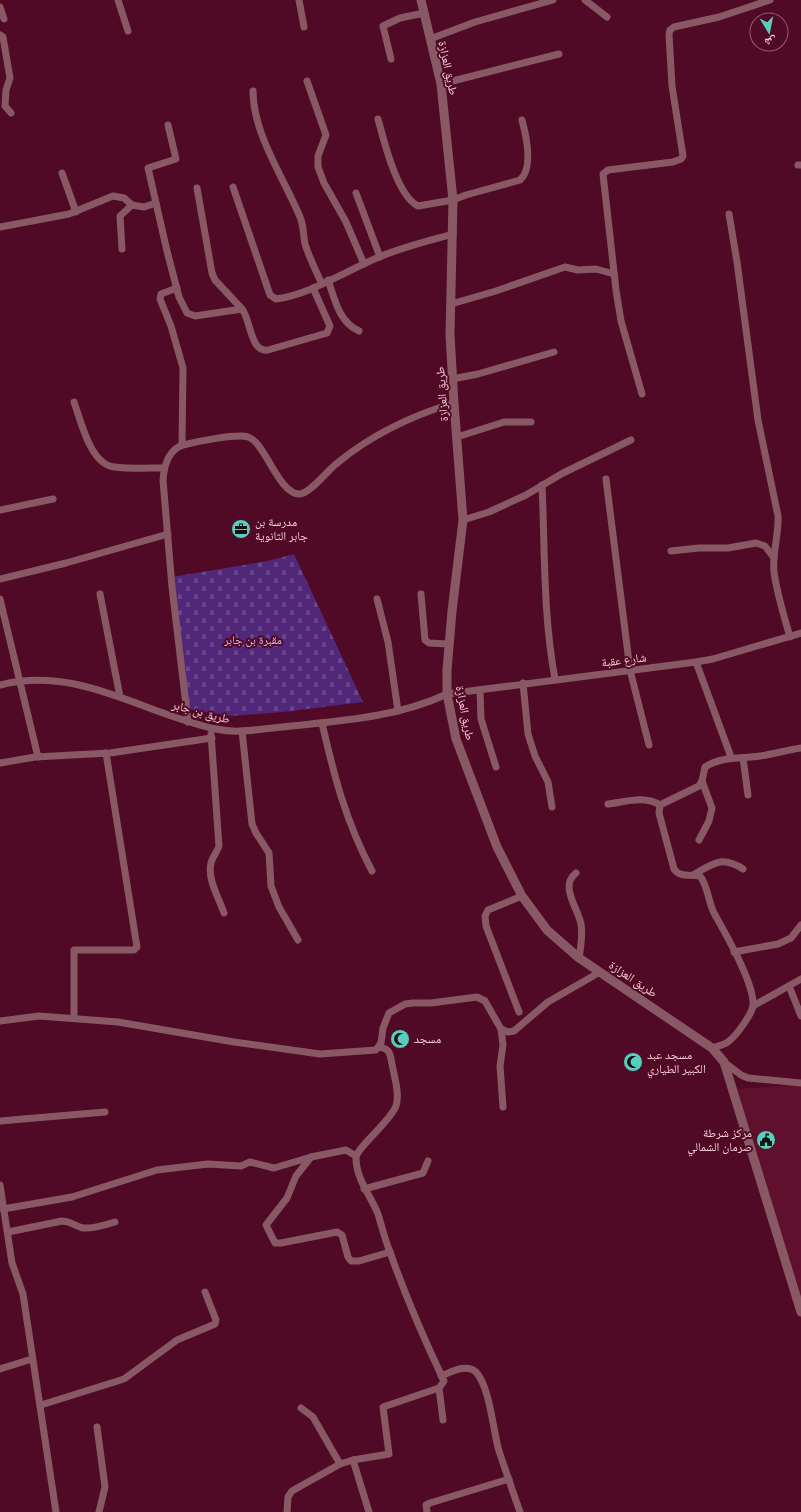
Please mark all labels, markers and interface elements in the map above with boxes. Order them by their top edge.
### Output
north arrow [749,12,789,52]
text: ش [763,33,778,50]
street label: طريق العزازة [435,39,462,96]
street label: طريق العزازة [432,366,451,422]
place label: مدرسة بن جابر الثانوية [255,514,308,543]
office icon: مدرسة بن جابر الثانوية [230,518,252,540]
park label: مقبرة بن جابر [223,632,282,647]
street label: شارع عقبة [601,649,648,671]
street label: طريق العزازة [453,684,478,741]
street label: طريق بن جابر [169,696,232,727]
street label: طريق العزازة [606,957,660,1000]
mosque icon: مسجد [389,1028,411,1050]
place label: مسجد [414,1031,441,1046]
place label: مسجد عبد الكبير الطياري [647,1047,706,1079]
mosque icon: مسجد عبد الكبير الطياري [622,1051,644,1073]
place label: مركز شرطة صرمان الشمالي [687,1125,752,1157]
public building icon: مركز شرطة صرمان الشمالي [755,1129,777,1151]

